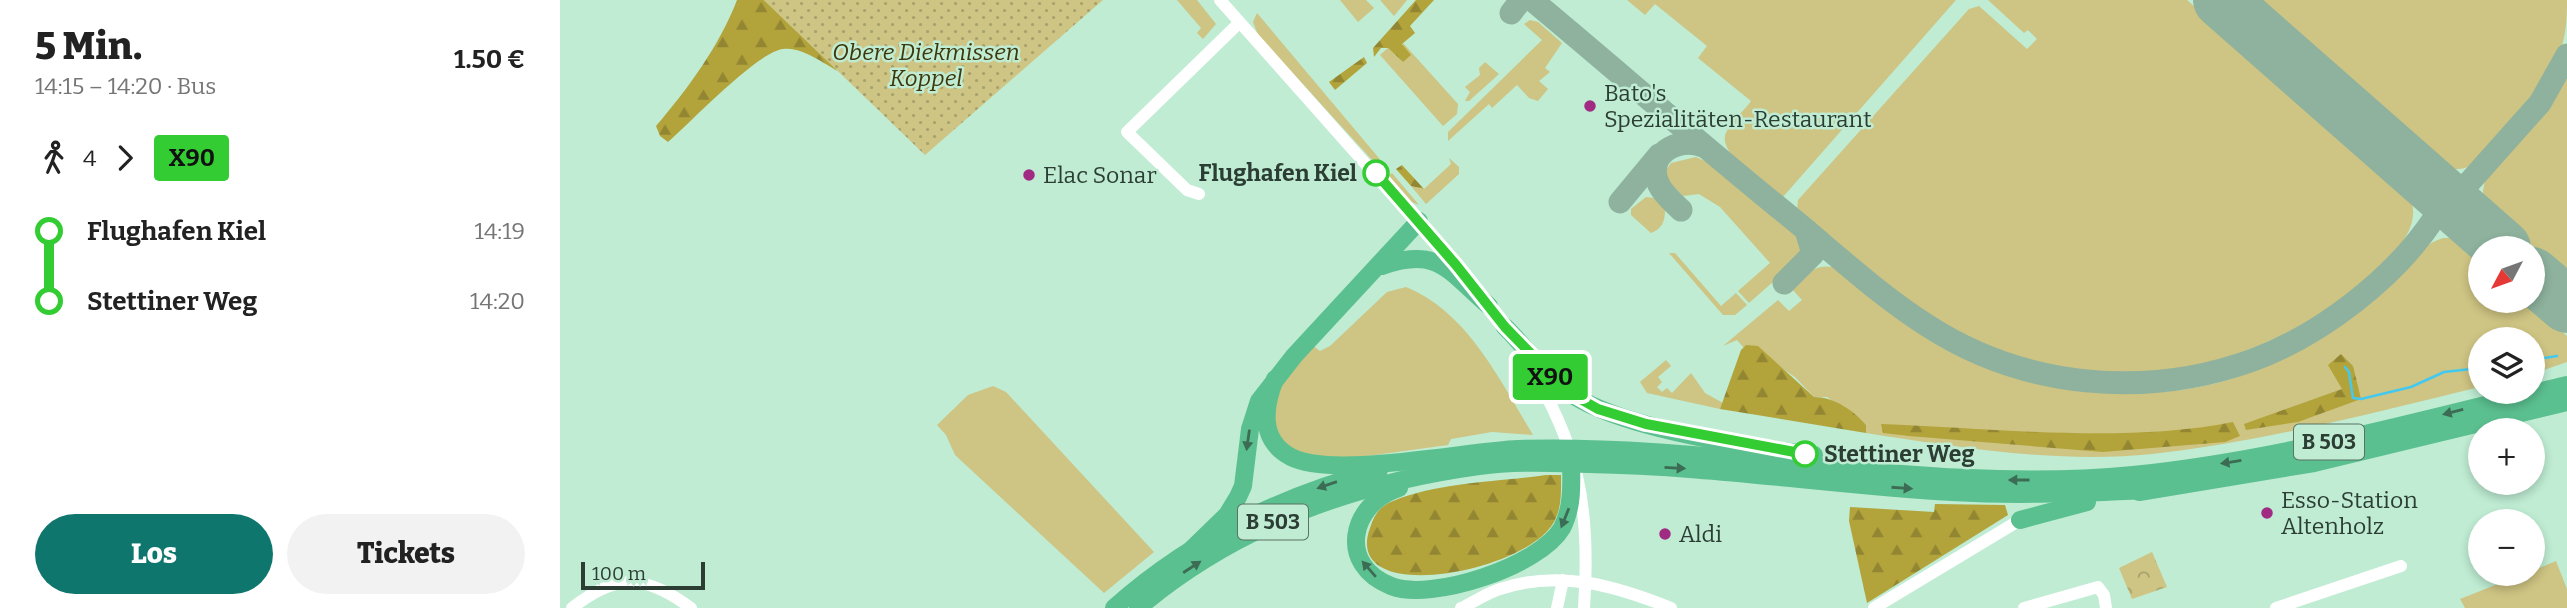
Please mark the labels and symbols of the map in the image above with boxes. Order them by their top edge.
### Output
park label: Obere Diekmissen Koppel [832,38,1020,92]
place label: Bato's Spezialitäten-Restaurant [1604,79,1871,133]
marker: Bato's Spezialitäten-Restaurant [1582,98,1598,114]
place label: Flughafen Kiel [1199,159,1357,187]
marker: Flughafen Kiel [1363,160,1389,186]
place label: Elac Sonar [1043,161,1157,189]
marker: Elac Sonar [1021,167,1037,183]
north arrow [2468,236,2544,313]
line badge: X90 [1510,354,1590,400]
one-way arrow [2442,407,2464,418]
road number: B 503 [2294,424,2364,460]
one-way arrow [1242,429,1253,451]
place label: Stettiner Weg [1824,440,1975,468]
marker: Stettiner Weg [1792,441,1818,467]
one-way arrow [2220,457,2242,468]
one-way arrow [1664,462,1686,473]
one-way arrow [2008,474,2030,486]
one-way arrow [1317,480,1338,491]
one-way arrow [1891,483,1913,494]
place label: Esso-Station Altenholz [2281,486,2418,540]
road number: B 503 [1238,504,1308,540]
marker: Esso-Station Altenholz [2259,505,2275,521]
one-way arrow [1560,508,1571,529]
place label: Aldi [1679,520,1722,548]
marker: Aldi [1657,526,1673,542]
scale bar [581,559,705,591]
one-way arrow [1361,560,1377,578]
one-way arrow [1183,561,1202,574]

